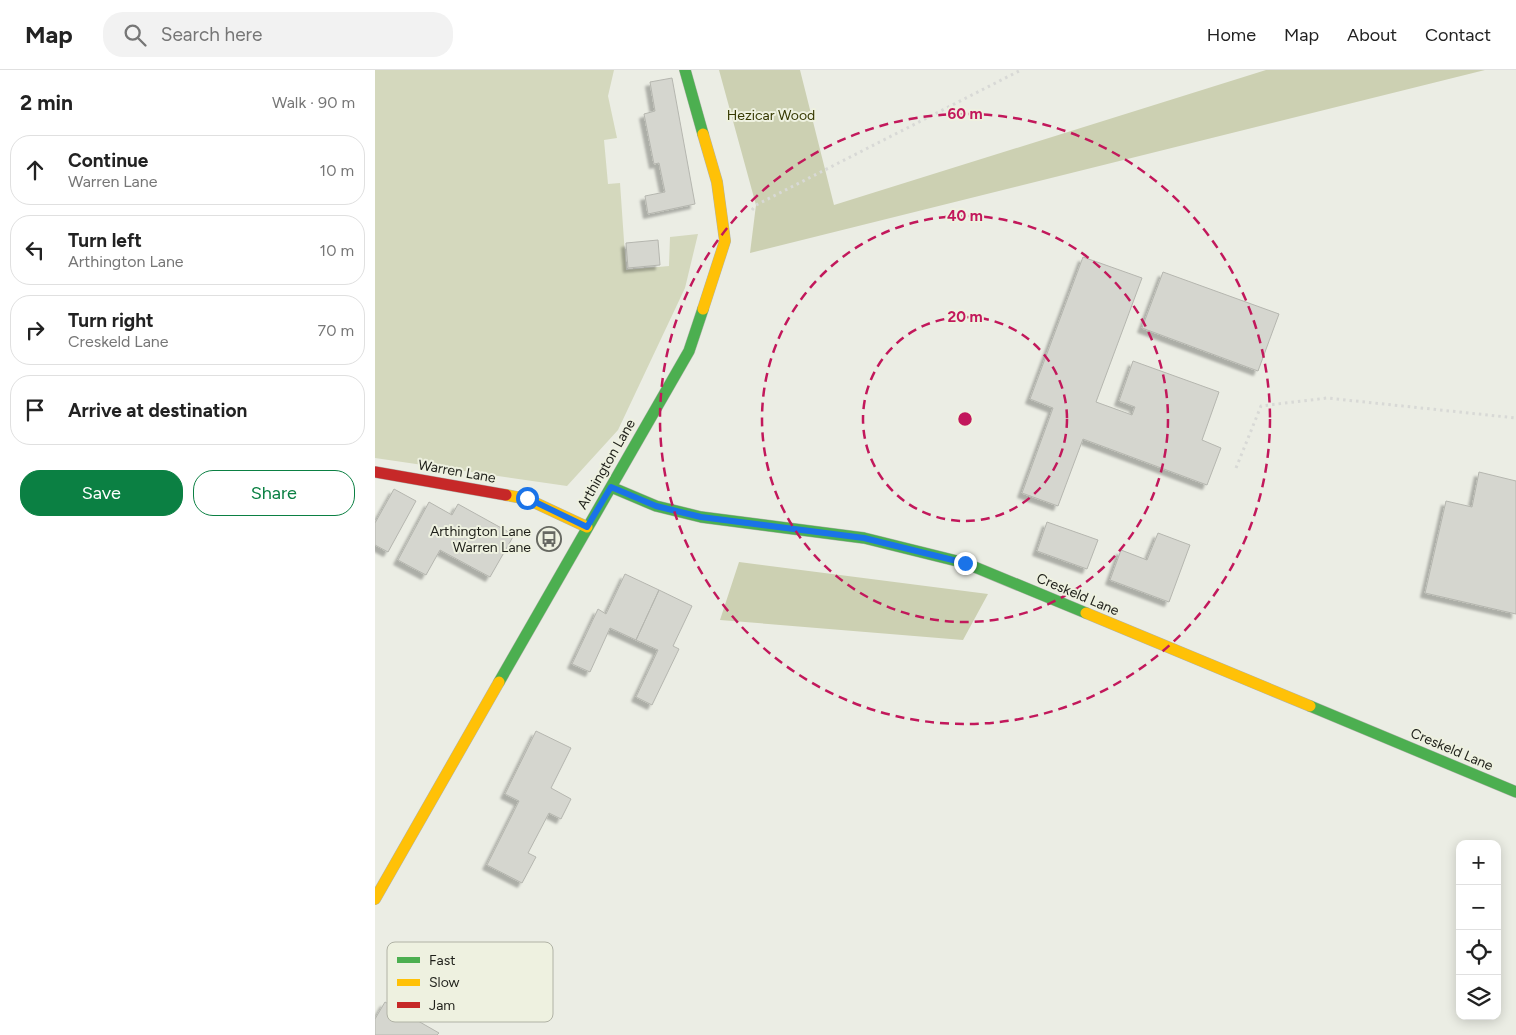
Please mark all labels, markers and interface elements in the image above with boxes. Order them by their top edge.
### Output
search box [103,12,453,57]
text: Map [25,20,73,49]
icon: search [121,21,149,49]
text: Search here [161,23,262,46]
text: Home [1207,24,1256,46]
text: Map [1284,24,1319,46]
text: About [1347,24,1397,46]
text: Contact [1425,24,1491,46]
text: 2 min [20,90,73,115]
text: Walk · 90 m [272,93,355,112]
text: 60 m [947,105,983,123]
park label: Hezicar Wood [727,107,815,124]
text: Continue [68,149,148,172]
icon: ahead [21,156,49,184]
text: 10 m [320,161,354,180]
text: Warren Lane [68,172,157,191]
text: 40 m [947,207,983,225]
text: Turn left [68,229,142,252]
icon: left [21,236,49,264]
text: 10 m [320,241,354,260]
text: Arthington Lane [68,252,184,271]
text: 20 m [947,308,983,326]
text: Turn right [68,309,154,332]
icon: right [21,316,49,344]
text: 70 m [318,321,354,340]
text: Creskeld Lane [68,332,168,351]
icon: arrive [21,396,49,424]
text: Arrive at destination [68,399,247,422]
centre of rings [956,410,974,428]
street label: Arthington Lane [574,416,639,512]
street label: Warren Lane [417,456,497,487]
button: Save [20,470,183,516]
button: Share [193,470,355,516]
route start [516,487,539,510]
place label: Arthington Lane Warren Lane [430,523,531,556]
bus stop icon: Arthington Lane Warren Lane [536,526,562,552]
route end [954,552,977,575]
street label: Creskeld Lane [1034,569,1122,620]
street label: Creskeld Lane [1408,724,1496,775]
map controls [1456,840,1501,1020]
button: + [1456,840,1501,885]
button: − [1456,885,1501,930]
button: locate [1456,930,1501,975]
legend [387,942,553,1022]
text: Fast [429,952,455,969]
text: Slow [429,974,460,991]
button: layers [1456,975,1501,1020]
text: Jam [429,997,455,1014]

